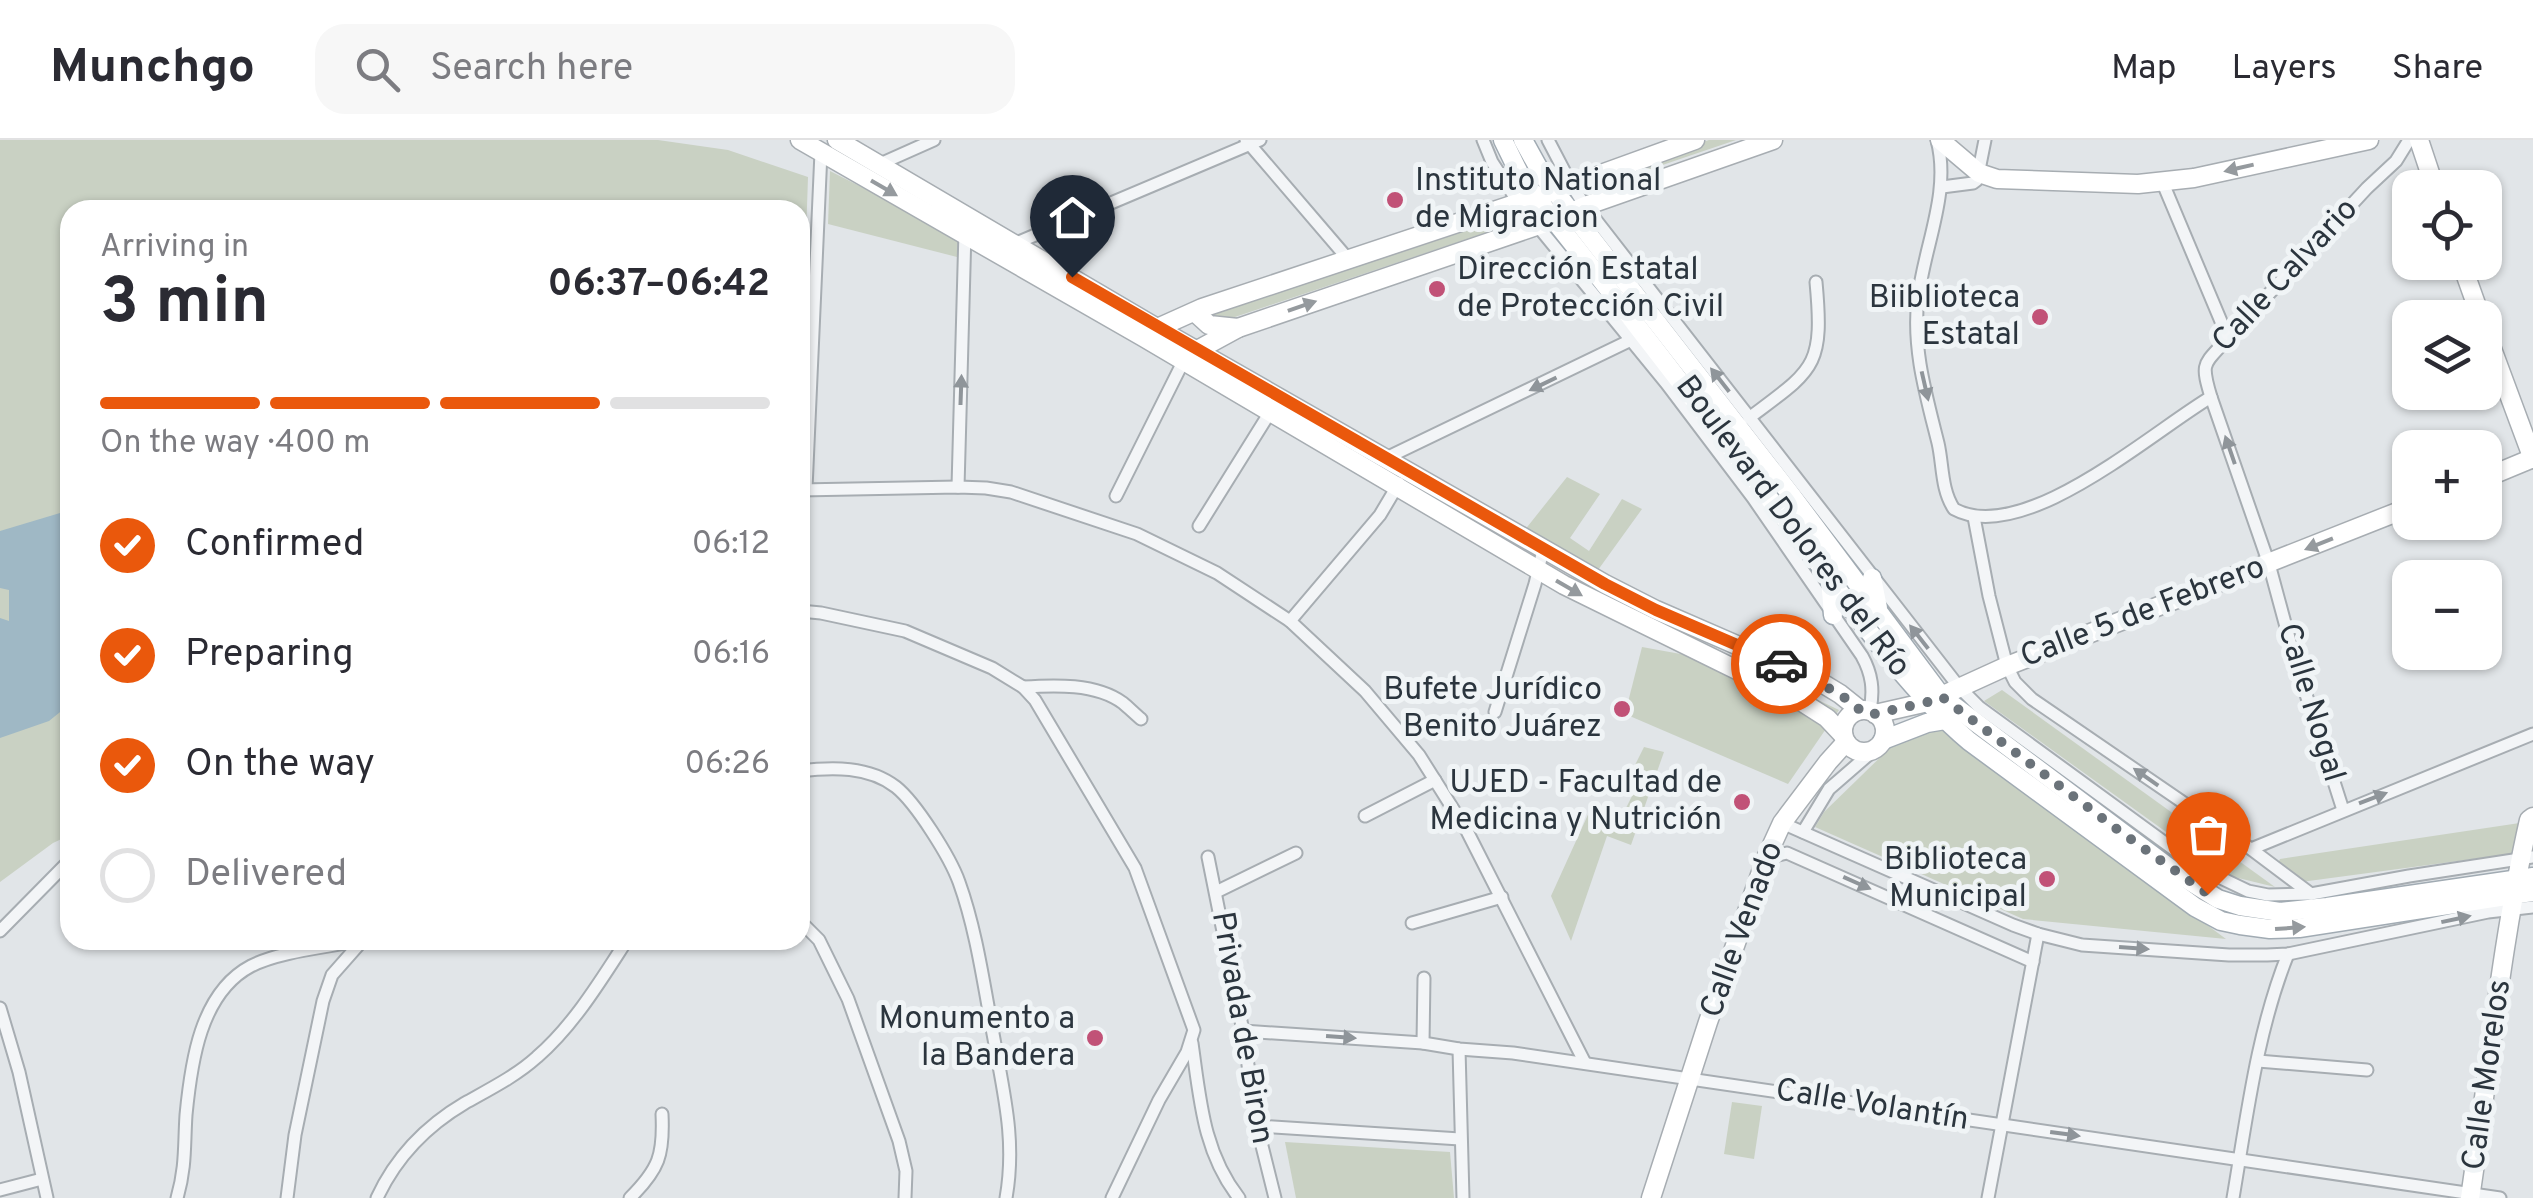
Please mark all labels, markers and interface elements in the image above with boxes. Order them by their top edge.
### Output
search box [315,24,1015,114]
text: Munchgo [50,39,255,99]
icon: search [350,42,405,97]
text: Search here [430,45,633,94]
text: Map [2111,47,2177,91]
text: Layers [2232,47,2337,91]
text: Share [2392,47,2483,91]
one-way arrow [2223,161,2254,177]
place label: Instituto National de Migracion [1415,162,1662,239]
map controls [2392,170,2502,670]
button: locate [2392,170,2502,280]
pin [1030,175,1115,278]
one-way arrow [870,179,899,196]
marker: Instituto National de Migracion [1384,189,1406,211]
icon: home [1045,190,1100,245]
street label: Calle Calvario [2204,191,2368,361]
text: Arriving in [100,228,249,268]
place label: Dirección Estatal de Protección Civil [1457,251,1724,328]
text: 06:37–06:42 [548,261,770,310]
text: 3 min [100,264,269,346]
marker: Dirección Estatal de Protección Civil [1426,278,1448,300]
place label: Biiblioteca Estatal [1869,279,2020,356]
one-way arrow [1287,298,1317,313]
button: layers [2392,300,2502,410]
marker: Biiblioteca Estatal [2029,306,2051,328]
one-way arrow [1710,367,1731,393]
street label: Boulevard Dolores del Río [1666,368,1918,686]
one-way arrow [1917,371,1933,402]
one-way arrow [954,373,970,405]
one-way arrow [1529,375,1558,392]
text: On the way · 400 m [100,424,370,464]
button: + [2392,430,2502,540]
one-way arrow [2221,435,2236,465]
icon: check [100,518,155,573]
text: Confirmed [185,521,364,570]
text: 06:12 [692,525,770,565]
one-way arrow [2304,536,2334,552]
street label: Calle 5 de Febrero [2015,548,2271,678]
button: − [2392,560,2502,670]
one-way arrow [1555,579,1584,596]
courier [1731,614,1831,714]
street label: Calle Nogal [2267,619,2353,787]
one-way arrow [1909,624,1930,650]
icon: check [100,628,155,683]
text: Preparing [185,631,354,680]
text: 06:16 [692,635,770,675]
icon: car [1754,637,1809,692]
place label: Bufete Jurídico Benito Juárez [1383,671,1602,748]
marker: Bufete Jurídico Benito Juárez [1611,698,1633,720]
icon: check [100,738,155,793]
text: On the way [185,741,375,790]
text: 06:26 [684,745,770,785]
place label: UJED - Facultad de Medicina y Nutrición [1429,764,1722,841]
one-way arrow [2133,768,2159,787]
one-way arrow [2359,790,2389,806]
marker: UJED - Facultad de Medicina y Nutrición [1731,791,1753,813]
pin [2166,792,2251,895]
icon: bag [2181,807,2236,862]
street label: Calle Venado [1693,836,1793,1024]
place label: Biblioteca Municipal [1884,841,2027,918]
text: Delivered [185,851,347,900]
marker: Biblioteca Municipal [2036,868,2058,890]
one-way arrow [1843,875,1872,892]
street label: Privada de Biron [1201,909,1281,1147]
one-way arrow [2440,910,2471,926]
one-way arrow [2275,920,2307,936]
one-way arrow [2119,941,2151,957]
street label: Calle Morelos [2455,977,2521,1173]
place label: Monumento a la Bandera [879,1000,1075,1077]
marker: Monumento a la Bandera [1084,1027,1106,1049]
one-way arrow [1325,1029,1357,1045]
street label: Calle Volantín [1773,1071,1971,1141]
one-way arrow [2049,1126,2081,1142]

